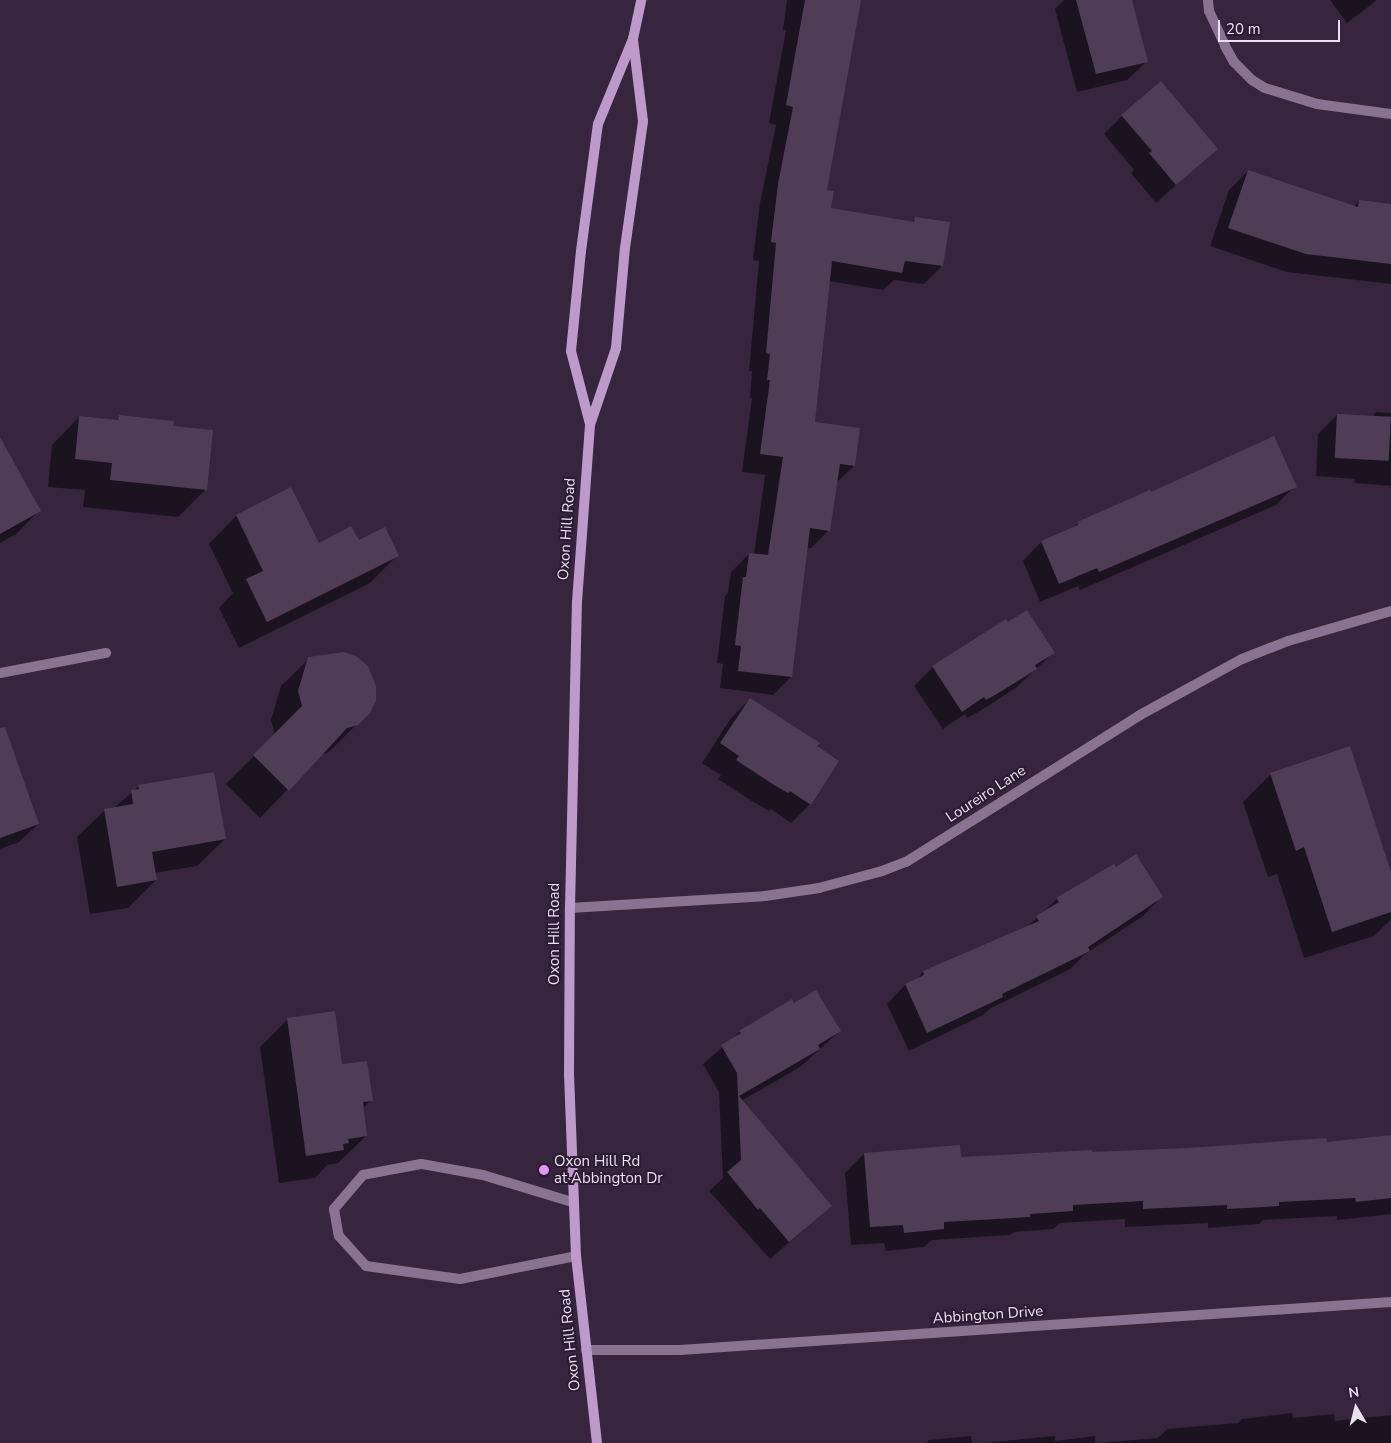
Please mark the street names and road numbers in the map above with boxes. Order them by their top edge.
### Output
street label: Oxon Hill Road [554,477,580,581]
street label: Loureiro Lane [943,762,1029,826]
street label: Oxon Hill Road [546,883,564,985]
street label: Oxon Hill Road [556,1288,584,1392]
street label: Abbington Drive [932,1302,1044,1328]

